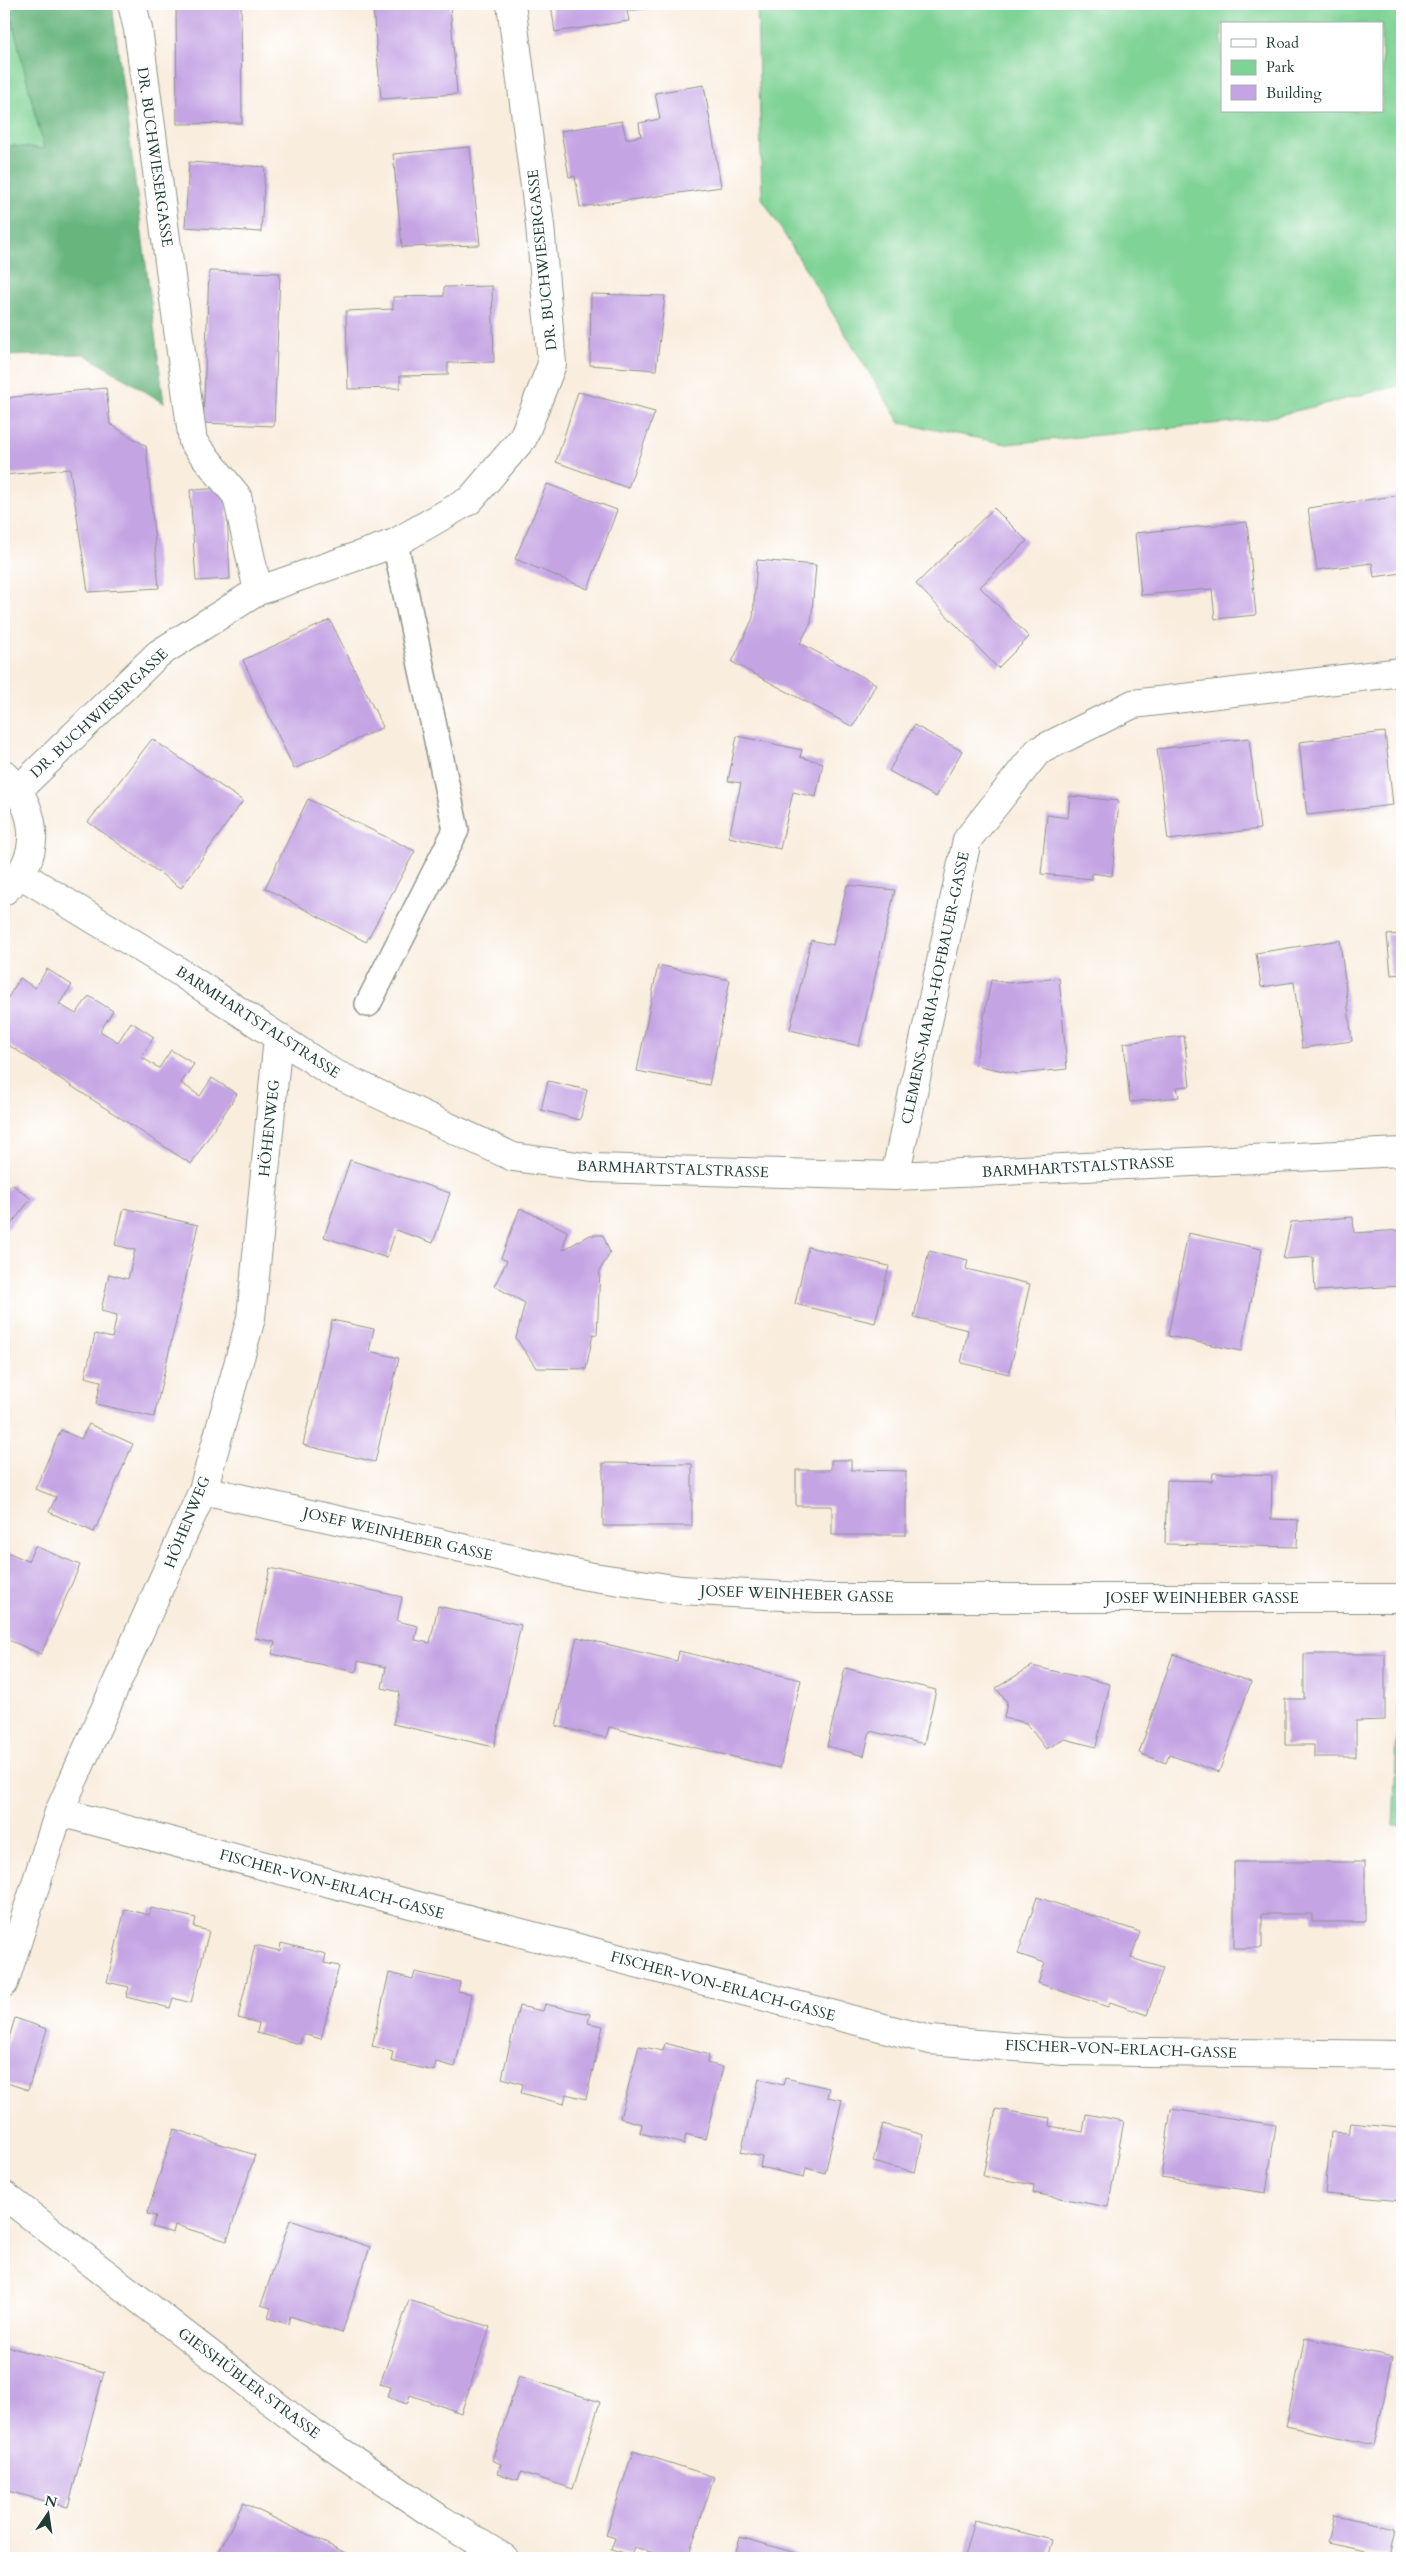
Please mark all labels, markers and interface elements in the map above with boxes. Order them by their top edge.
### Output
legend [1221,22,1384,112]
text: Road [1266,33,1299,53]
text: Park [1266,57,1295,77]
street label: DR. BUCHWIESERGASSE [132,66,178,248]
text: Building [1266,83,1322,103]
street label: DR. BUCHWIESERGASSE [523,169,561,351]
street label: DR. BUCHWIESERGASSE [26,644,172,782]
street label: CLEMENS-MARIA-HOFBAUER-GASSE [896,850,974,1126]
street label: BARMHARTSTALSTRASSE [172,961,344,1083]
street label: HÖHENWEG [254,1078,284,1178]
street label: BARMHARTSTALSTRASSE [982,1152,1174,1182]
street label: BARMHARTSTALSTRASSE [577,1156,769,1182]
street label: HÖHENWEG [159,1473,215,1571]
street label: JOSEF WEINHEBER GASSE [299,1502,495,1566]
street label: JOSEF WEINHEBER GASSE [698,1581,894,1607]
street label: JOSEF WEINHEBER GASSE [1103,1588,1299,1608]
street label: FISCHER-VON-ERLACH-GASSE [217,1844,447,1924]
street label: FISCHER-VON-ERLACH-GASSE [608,1946,838,2026]
street label: FISCHER-VON-ERLACH-GASSE [1005,2035,1237,2063]
street label: GIESSHÜBLER STRASSE [174,2323,324,2443]
north arrow [22,2490,72,2540]
text: N [43,2491,59,2512]

